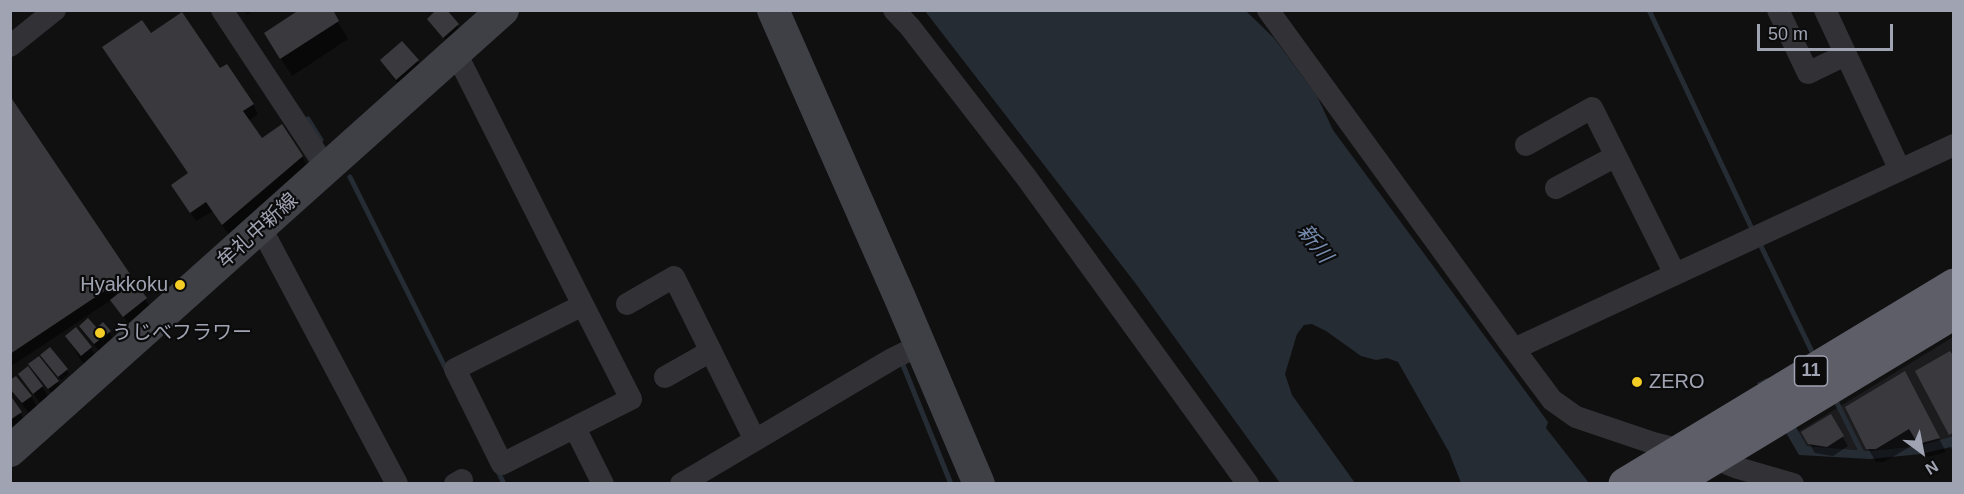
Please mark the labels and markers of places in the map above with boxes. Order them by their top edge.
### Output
place label: Hyakkoku [80,273,168,297]
marker: Hyakkoku [173,278,187,292]
place label: うじべフラワー [112,321,252,345]
marker: うじべフラワー [93,326,107,340]
place label: ZERO [1649,370,1705,394]
marker: ZERO [1630,375,1644,389]

